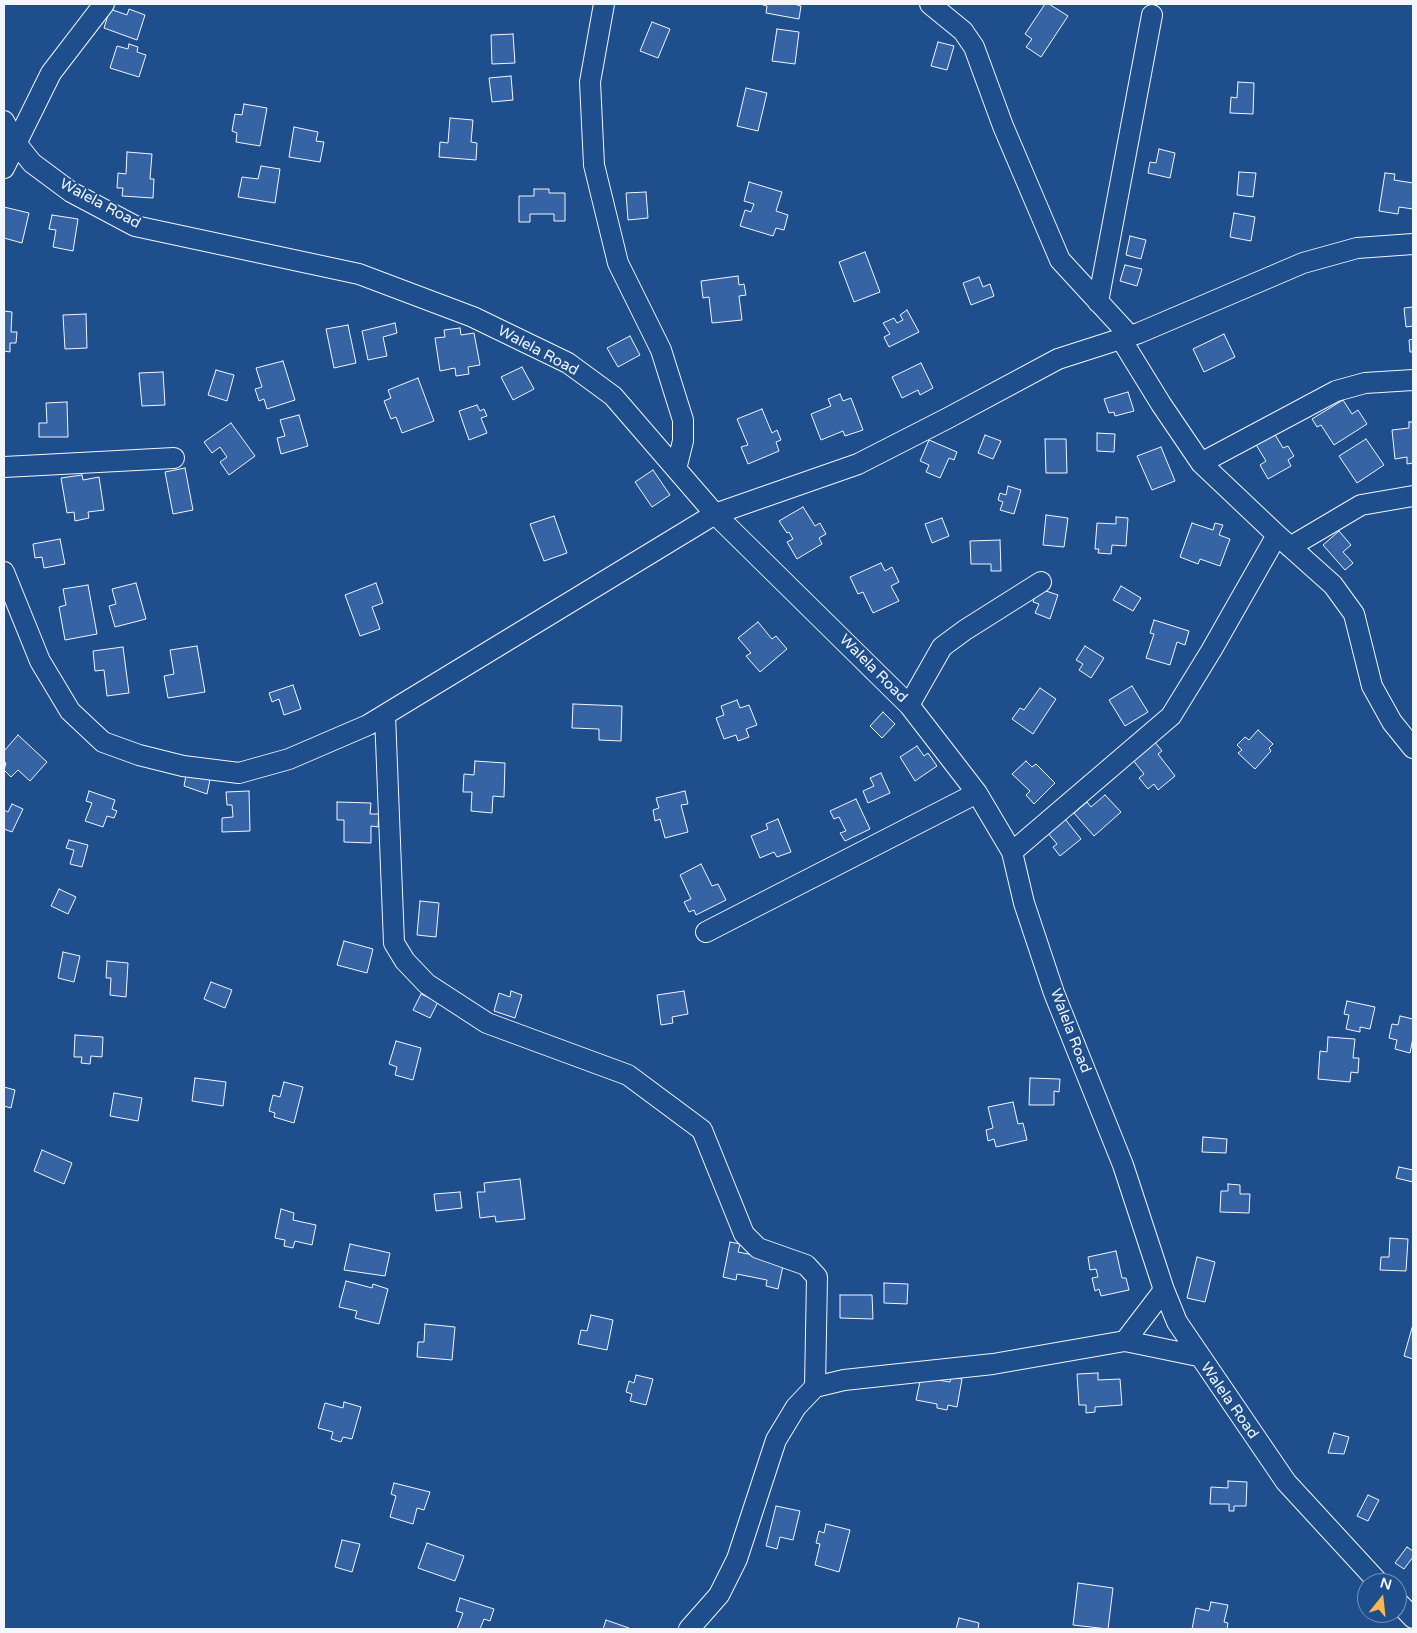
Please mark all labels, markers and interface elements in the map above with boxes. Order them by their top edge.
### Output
street label: Walela Road [56,175,144,233]
street label: Walela Road [494,322,582,380]
street label: Walela Road [835,631,911,707]
street label: Walela Road [1046,986,1094,1076]
street label: Walela Road [1196,1359,1262,1443]
north arrow [1357,1573,1407,1623]
text: N [1378,1574,1394,1594]

